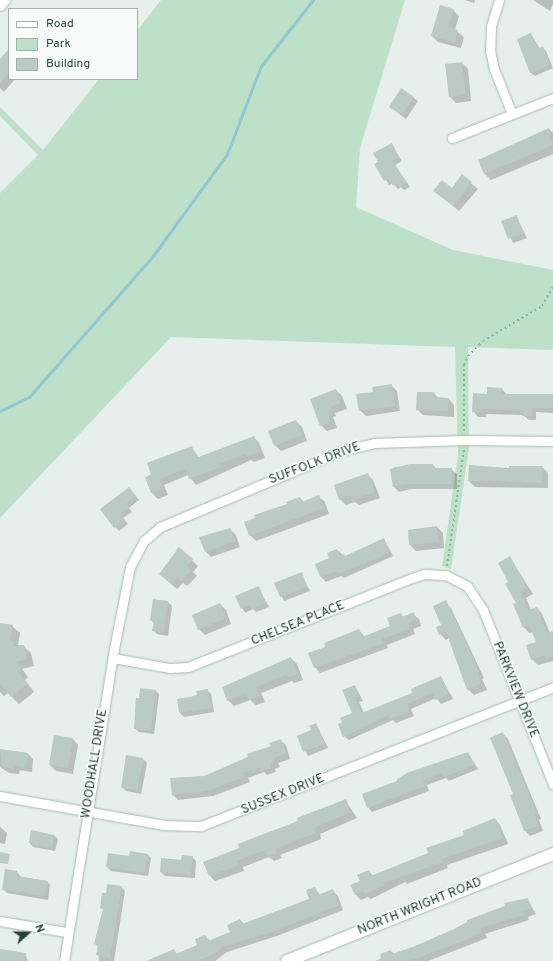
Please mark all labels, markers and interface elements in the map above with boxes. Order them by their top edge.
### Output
legend [8,8,138,80]
text: Road [46,16,74,32]
text: Park [46,36,71,52]
text: Building [46,56,90,72]
street label: SUFFOLK DRIVE [267,439,363,489]
street label: CHELSEA PLACE [249,598,347,650]
street label: PARKVIEW DRIVE [489,639,541,741]
street label: WOODHALL DRIVE [79,708,111,820]
street label: SUSSEX DRIVE [239,771,327,819]
street label: NORTH WRIGHT ROAD [355,875,485,939]
north arrow [8,913,48,953]
text: N [31,923,47,935]

